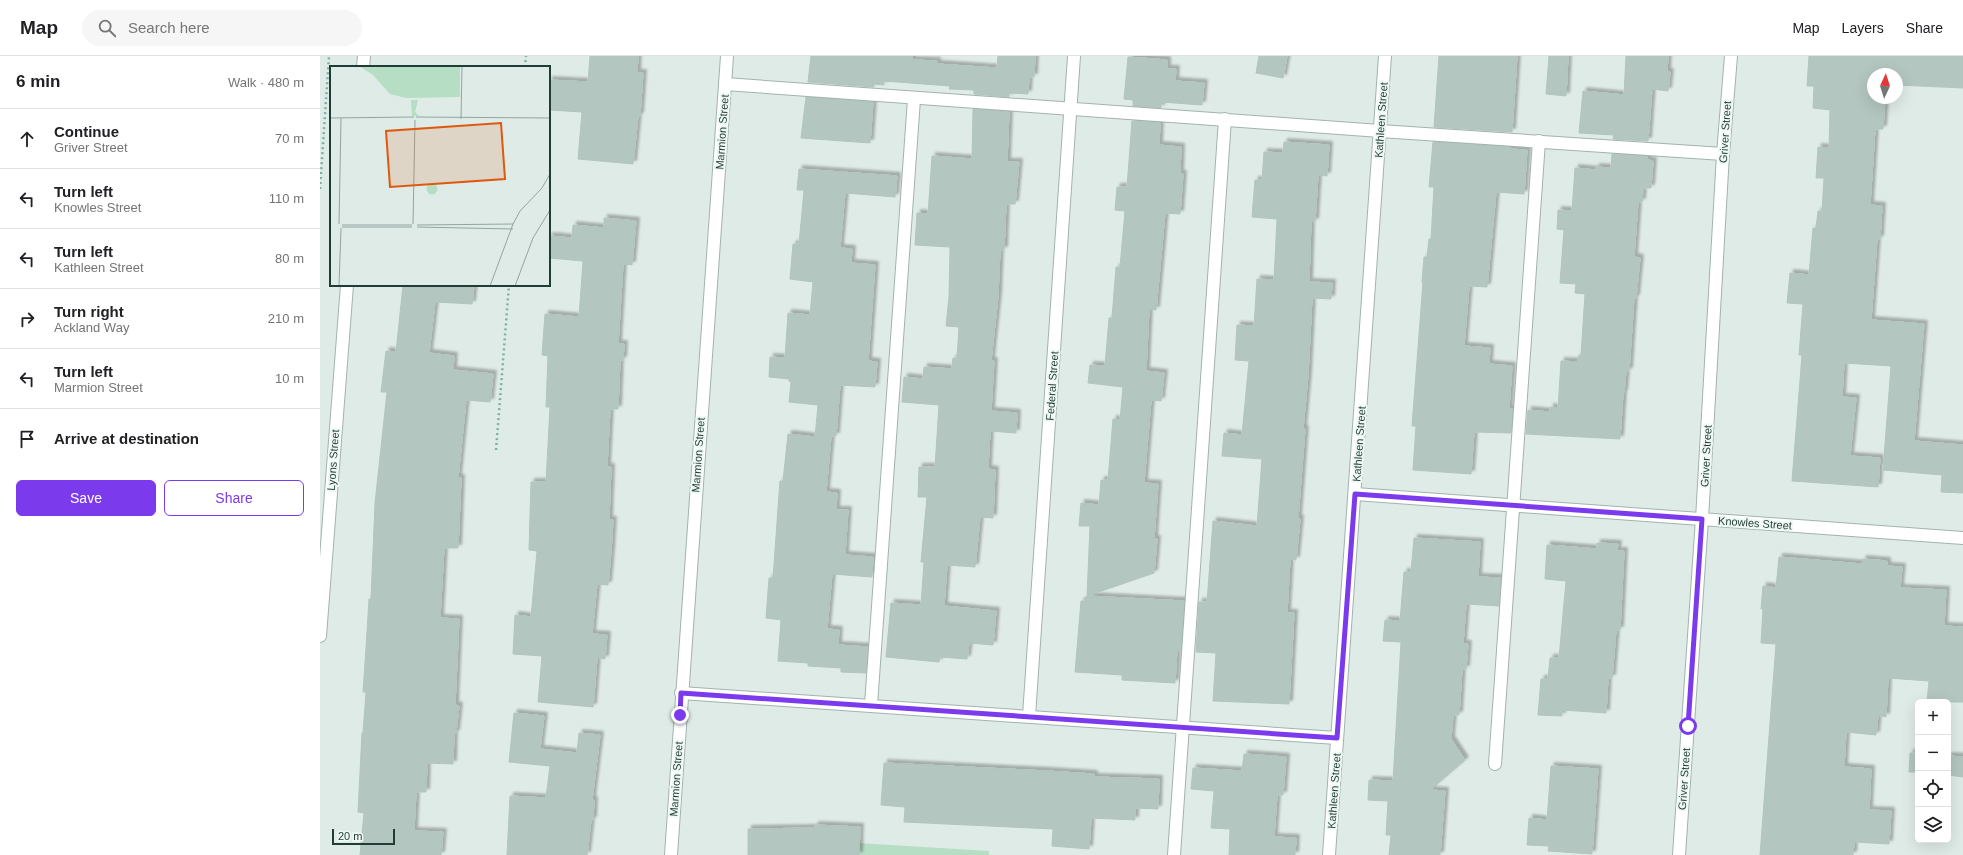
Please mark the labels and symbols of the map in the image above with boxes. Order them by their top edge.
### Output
inset map [330,66,550,286]
north arrow [1867,68,1903,104]
street label: Kathleen Street [1372,82,1390,158]
street label: Marmion Street [713,94,731,170]
street label: Griver Street [1717,100,1733,164]
street label: Federal Street [1044,351,1060,421]
street label: Kathleen Street [1350,406,1368,482]
street label: Marmion Street [689,417,707,493]
street label: Griver Street [1698,425,1714,487]
street label: Lyons Street [325,429,341,491]
street label: Knowles Street [1718,514,1792,532]
route end [671,706,689,724]
route start [1679,717,1697,735]
street label: Marmion Street [667,741,685,817]
street label: Griver Street [1676,747,1692,811]
street label: Kathleen Street [1325,753,1343,829]
scale bar [332,827,395,846]

